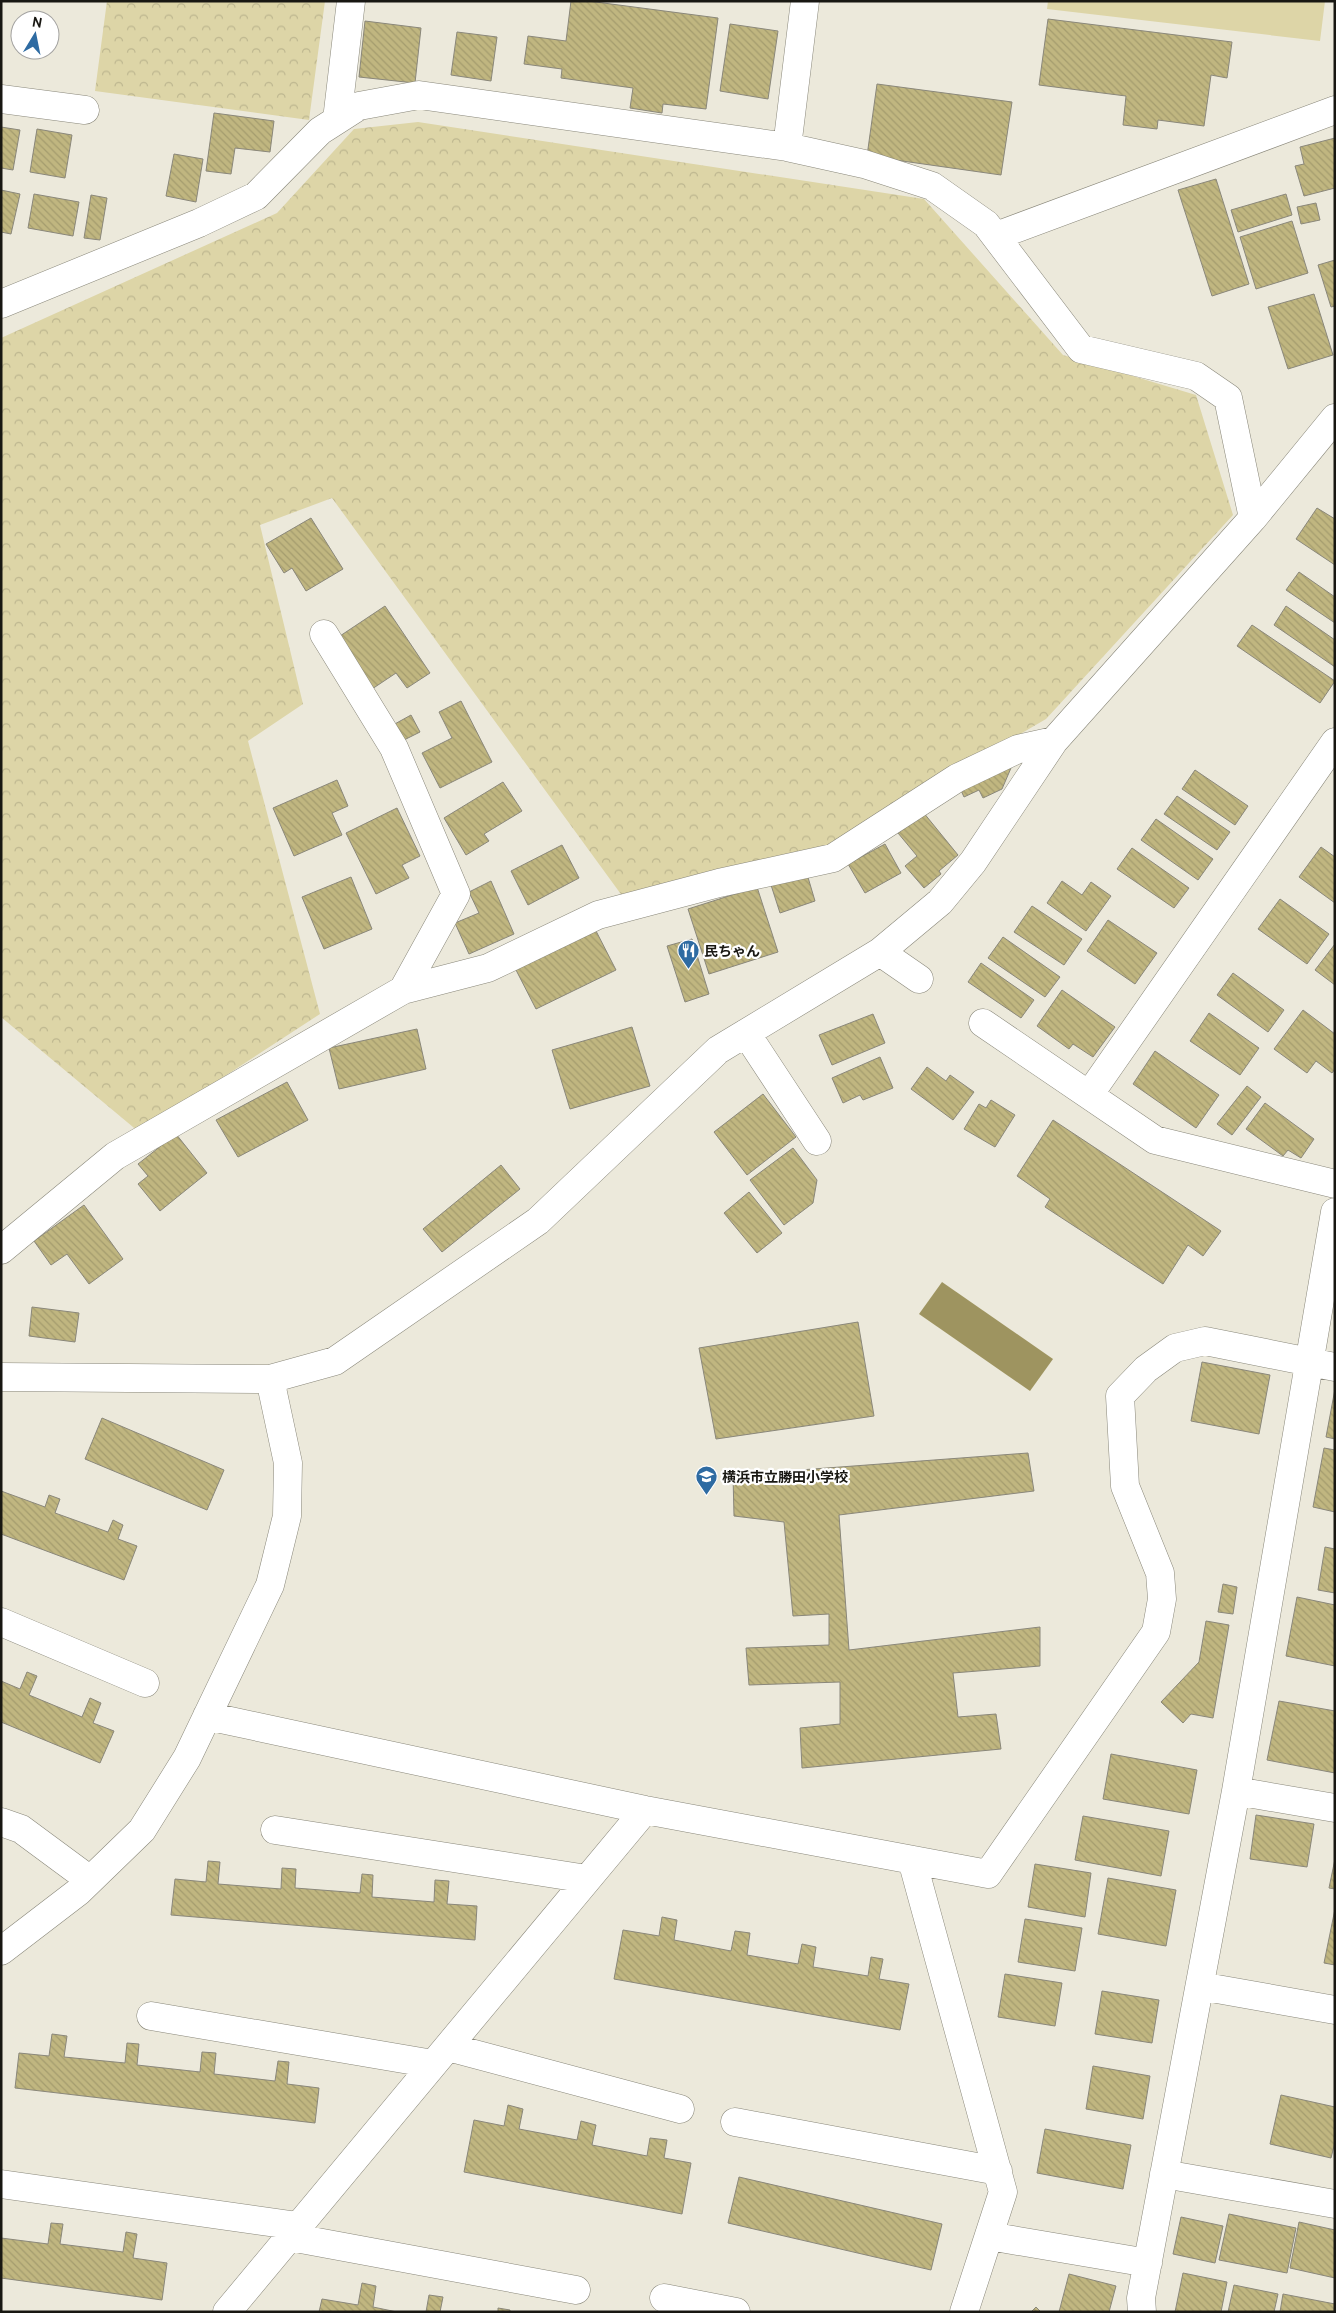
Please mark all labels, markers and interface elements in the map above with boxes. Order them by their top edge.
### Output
north arrow [10,10,60,60]
text: N [31,12,44,32]
restaurant icon: 民ちゃん [676,939,700,970]
place label: 民ちゃん [704,942,760,960]
school or university icon: 横浜市立勝田小学校 [694,1465,718,1496]
place label: 横浜市立勝田小学校 [722,1468,848,1486]

